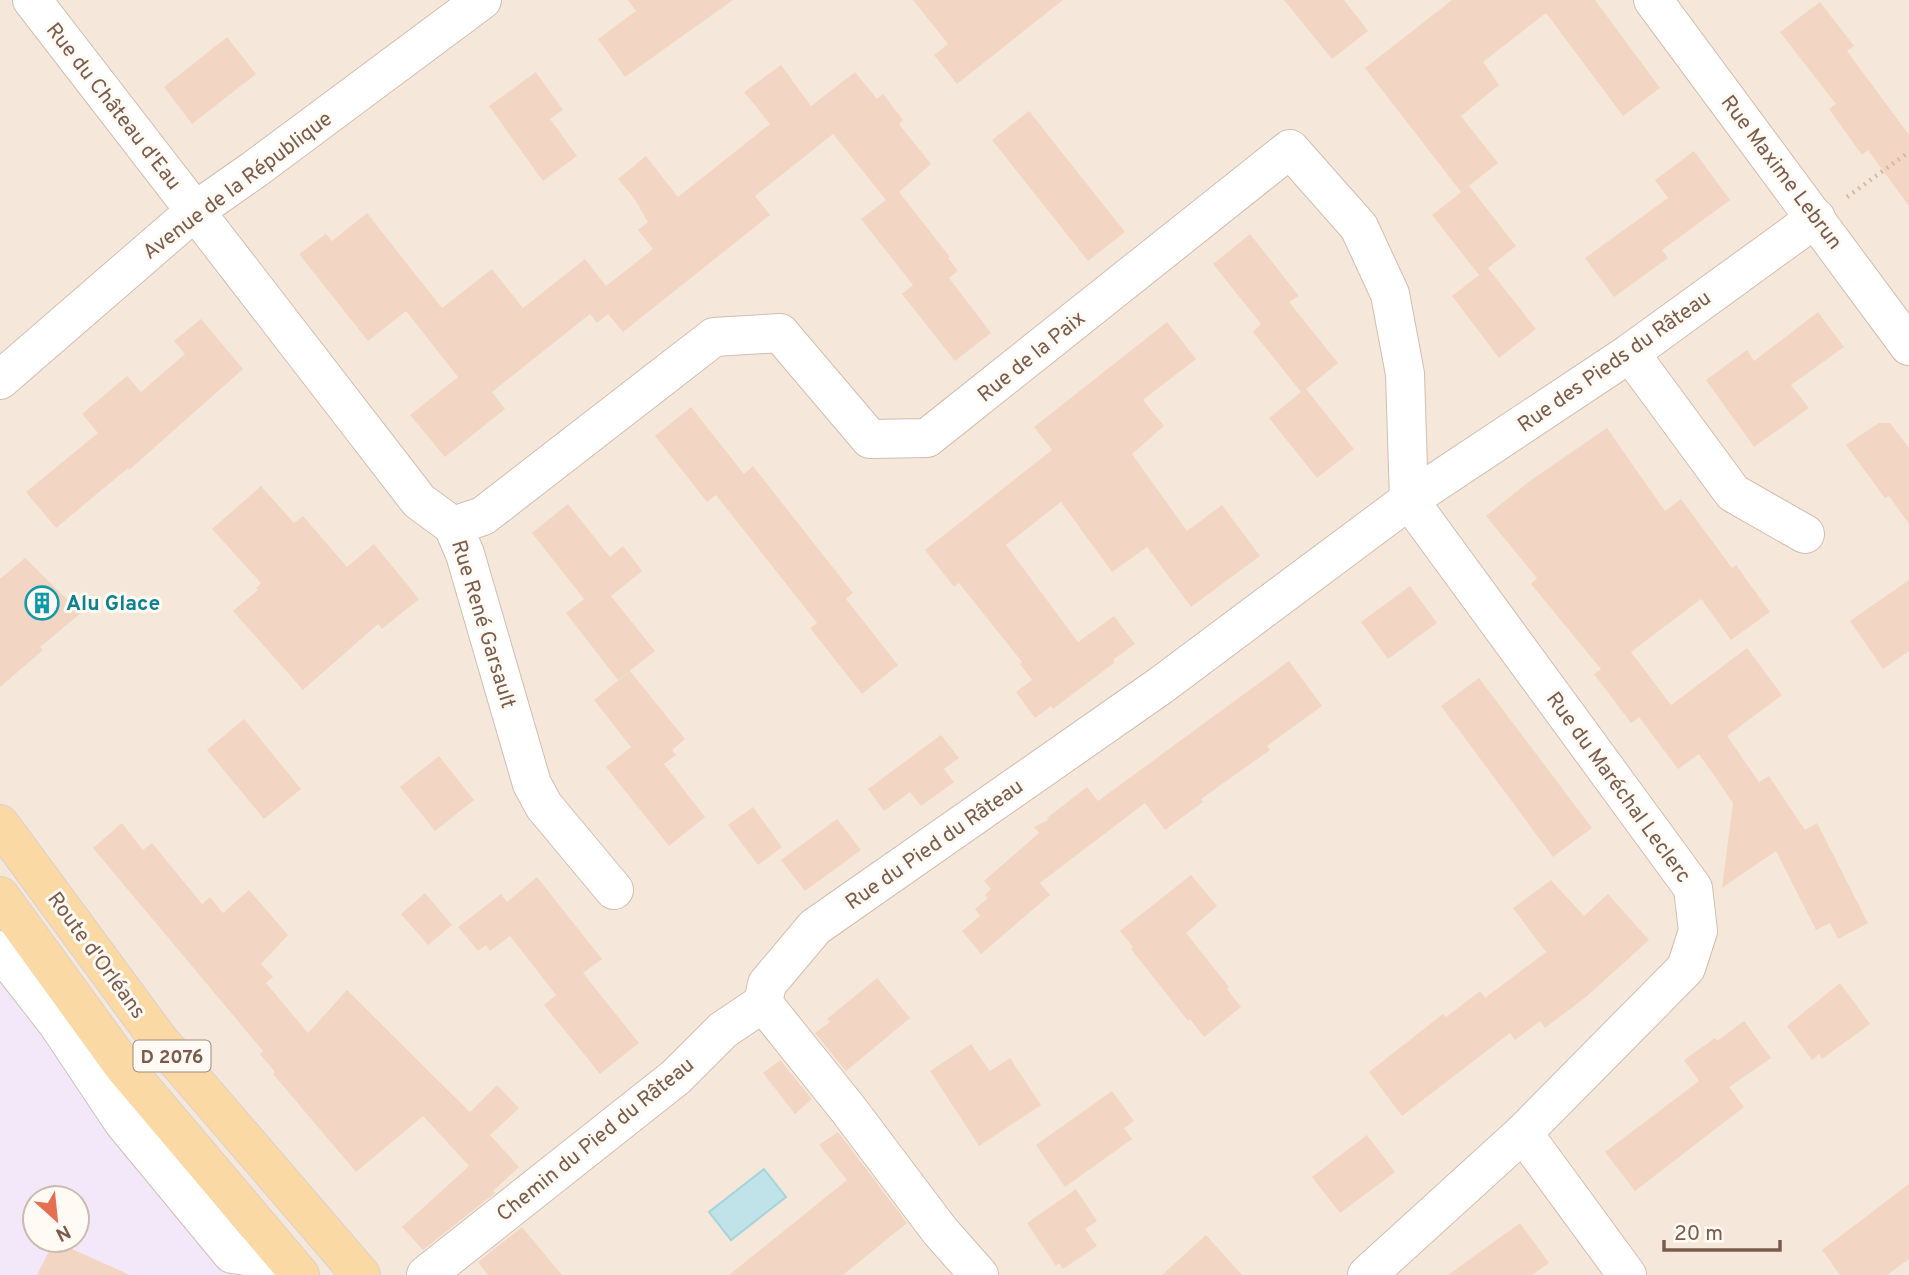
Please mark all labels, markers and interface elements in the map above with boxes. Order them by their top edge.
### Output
street label: Rue du Château d'Eau [39,18,187,196]
street label: Rue Maxime Lebrun [1714,90,1848,255]
street label: Avenue de la République [138,106,338,266]
street label: Rue des Pieds du Râteau [1513,285,1717,439]
street label: Rue de la Paix [972,305,1092,409]
street label: Rue René Garsault [444,537,521,712]
building icon: Alu Glace [23,584,61,622]
place label: Alu Glace [66,591,160,618]
street label: Rue du Maréchal Leclerc [1539,687,1696,889]
street label: Rue du Pied du Râteau [841,774,1029,917]
street label: Route d'Orléans [41,887,151,1025]
road number: D 2076 [134,1040,210,1072]
street label: Chemin du Pied du Râteau [492,1052,700,1228]
north arrow [21,1184,91,1254]
scale bar [1664,1208,1780,1252]
text: N [51,1219,74,1246]
text: 20 m [1674,1221,1723,1248]

